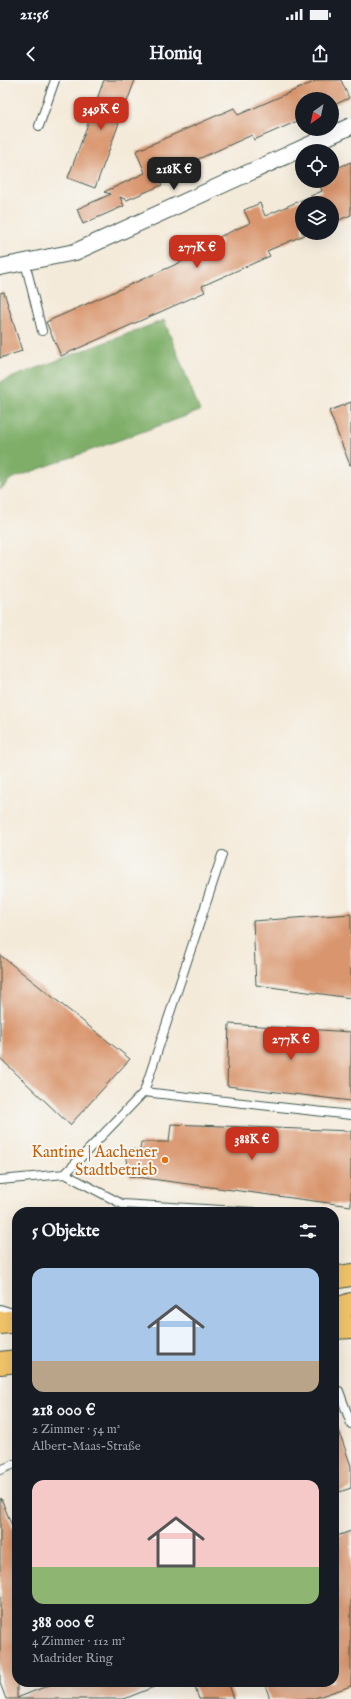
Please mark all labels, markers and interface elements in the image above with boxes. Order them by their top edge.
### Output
text: 21:56 [20,5,48,24]
icon: back [20,43,42,65]
text: Homiq [149,43,202,66]
icon: share [309,43,331,65]
north arrow [295,92,339,136]
map controls [295,92,339,240]
pin: 349K € [68,97,134,131]
text: 349K € [83,101,119,118]
button: locate [295,144,339,188]
pin: 218K € [141,157,207,191]
text: 218K € [156,161,192,178]
button: layers [295,196,339,240]
pin: 277K € [164,235,230,269]
text: 277K € [178,239,216,256]
pin: 277K € [258,1027,324,1061]
text: 277K € [272,1031,310,1048]
pin: 388K € [219,1127,285,1161]
text: 388K € [235,1131,269,1148]
place label: Kantine | Aachener Stadtbetrieb [31,1143,157,1181]
marker: Kantine | Aachener Stadtbetrieb [160,1155,170,1165]
icon: filters [297,1220,319,1242]
text: 5 Objekte [32,1221,100,1242]
icon: home [140,1294,212,1366]
text: 218 000 € [32,1400,95,1421]
text: 2 Zimmer · 54 m² [32,1421,120,1438]
text: Albert-Maas-Straße [32,1438,141,1455]
icon: home [140,1506,212,1578]
text: 388 000 € [32,1612,94,1633]
text: 4 Zimmer · 112 m² [32,1633,125,1650]
text: Madrider Ring [32,1650,113,1667]

